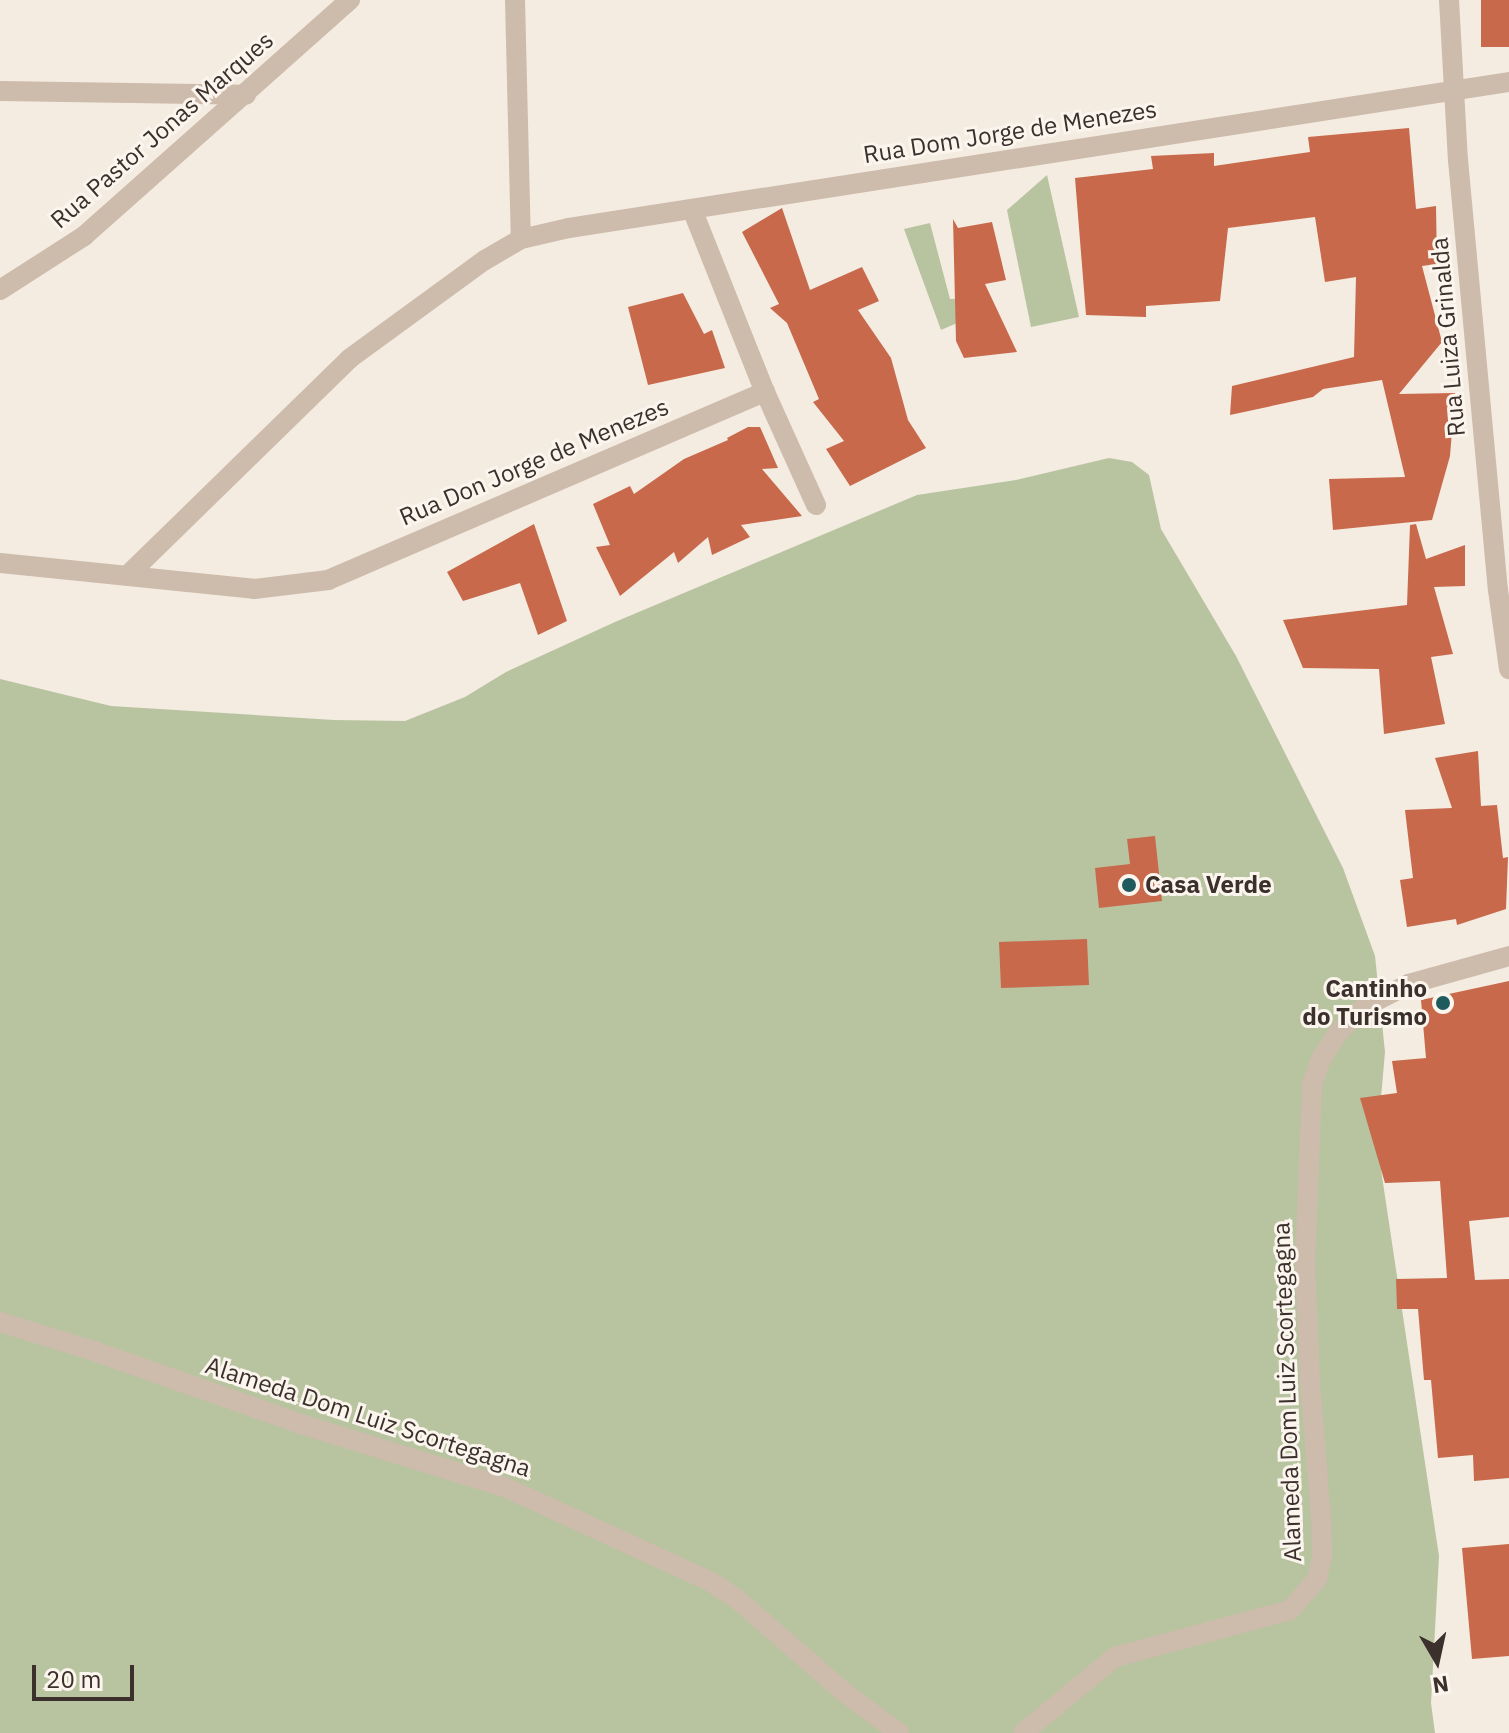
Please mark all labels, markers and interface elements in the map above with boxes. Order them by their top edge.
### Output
street label: Rua Pastor Jonas Marques [45,26,279,234]
street label: Rua Dom Jorge de Menezes [861,95,1159,169]
street label: Rua Luiza Grinalda [1425,236,1471,438]
street label: Rua Don Jorge de Menezes [395,392,673,532]
place label: Casa Verde [1145,871,1272,899]
marker: Casa Verde [1120,876,1138,894]
place label: Cantinho do Turismo [1302,975,1427,1031]
marker: Cantinho do Turismo [1434,994,1452,1012]
street label: Alameda Dom Luiz Scortegagna [1267,1222,1307,1562]
street label: Alameda Dom Luiz Scortegagna [202,1351,534,1483]
north arrow [1397,1621,1477,1701]
scale bar [36,1649,138,1699]
text: 20 m [46,1663,101,1695]
text: N [1431,1670,1451,1701]

